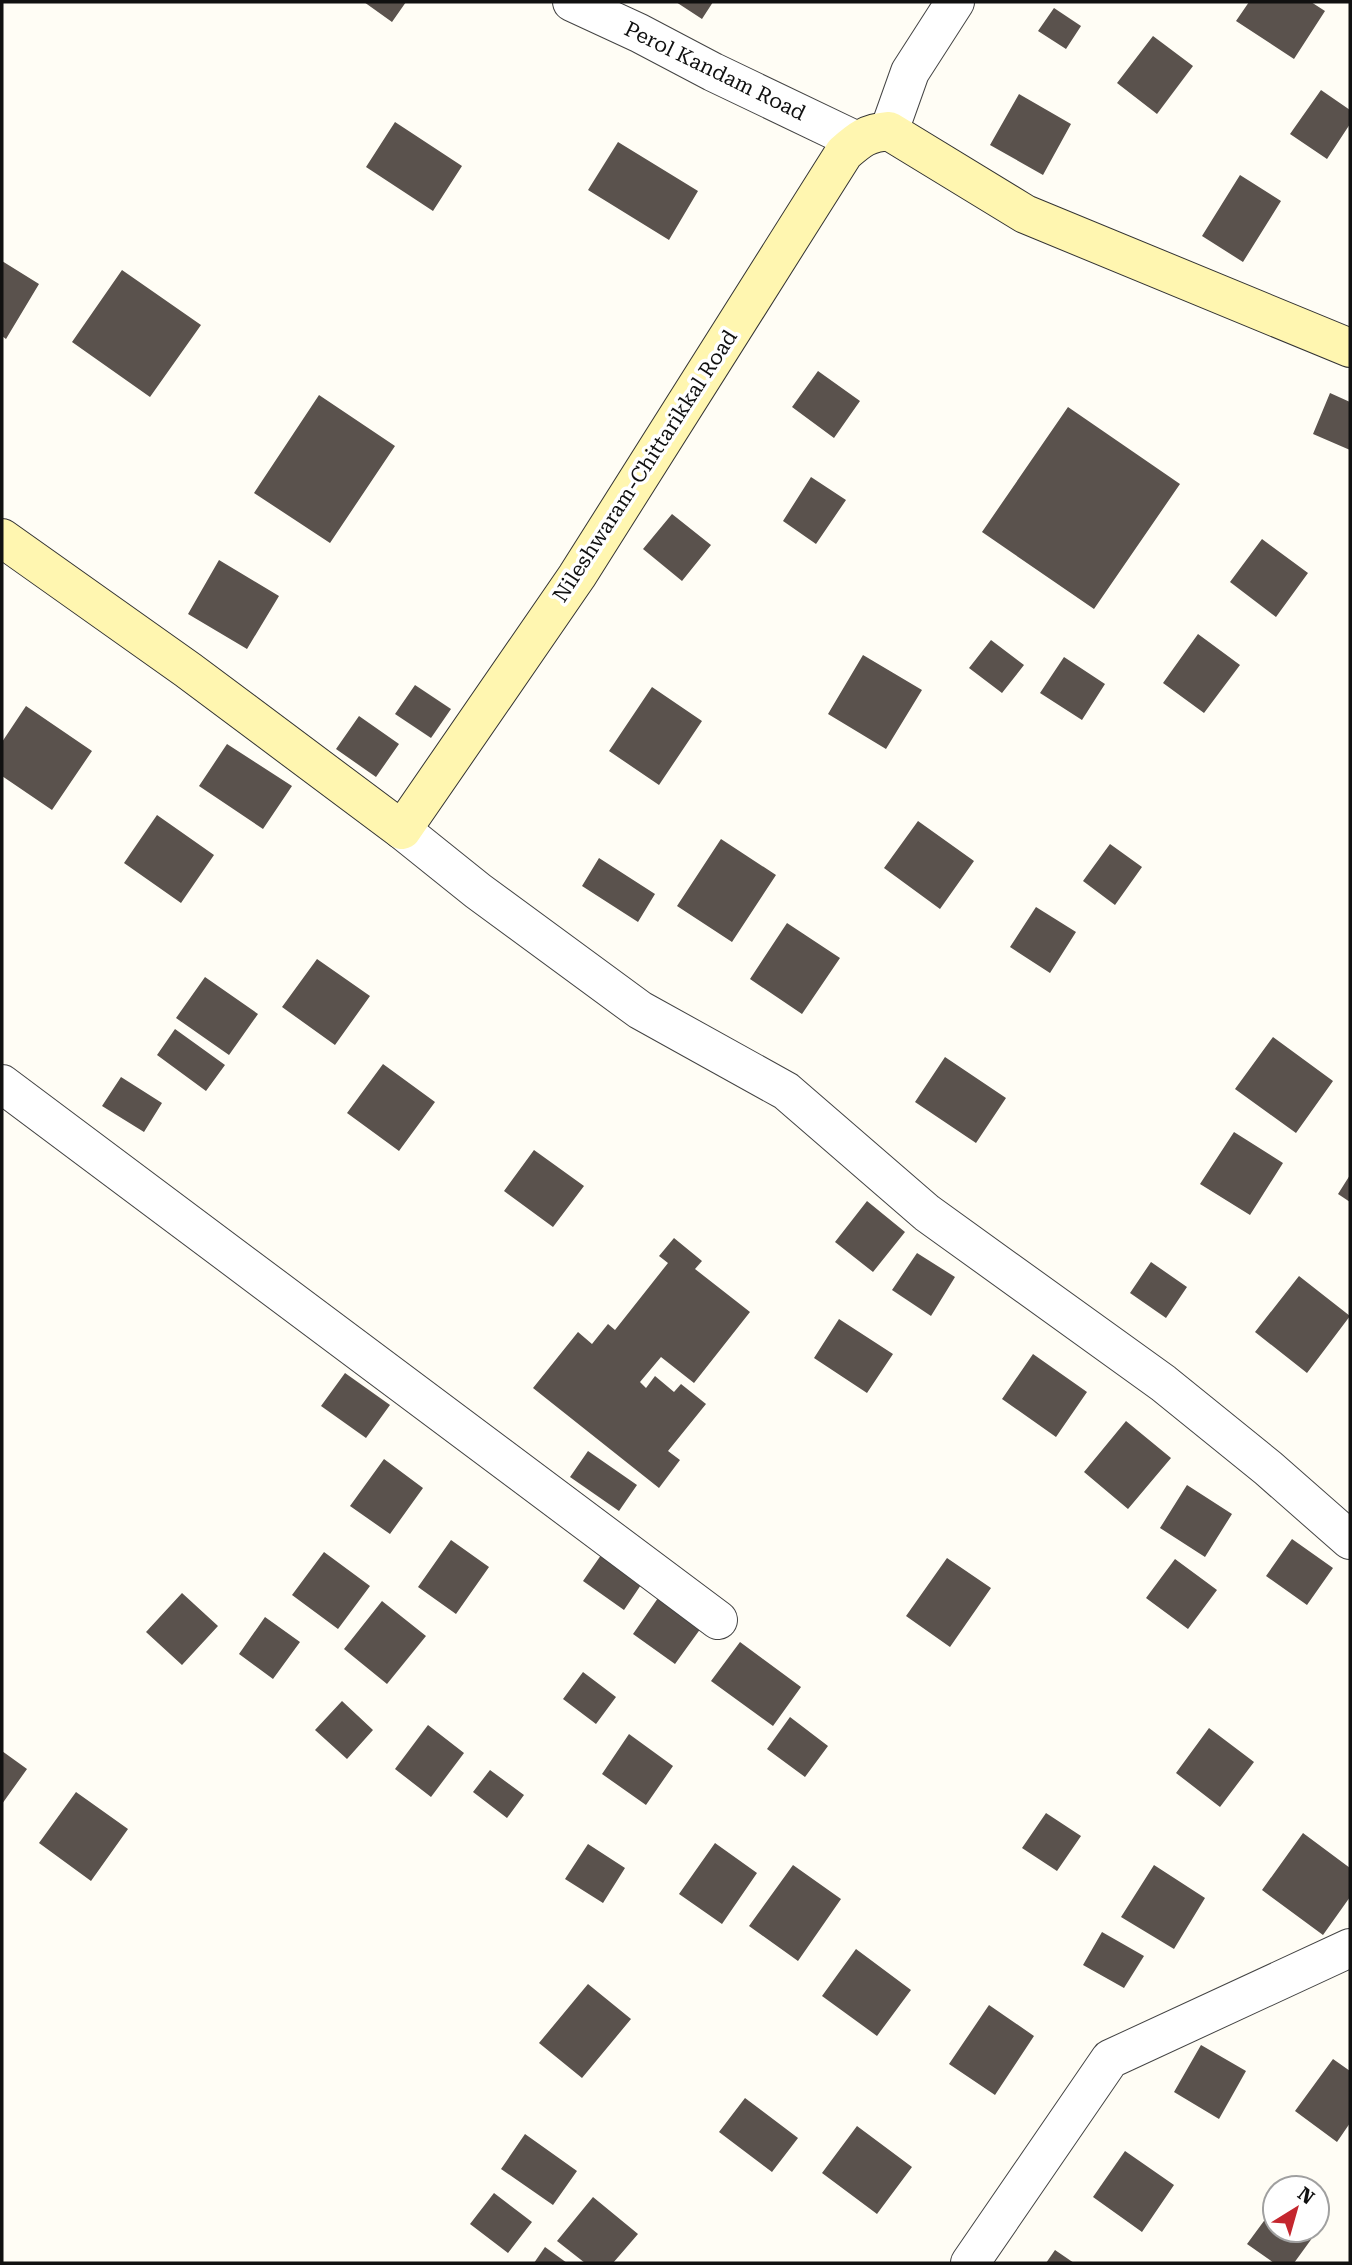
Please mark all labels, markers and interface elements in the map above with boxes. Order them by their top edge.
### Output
street label: Perol Kandam Road [621,17,810,126]
street label: Nileshwaram-Chittarikkal Road [548,325,742,606]
north arrow [1261,2174,1331,2244]
text: N [1293,2182,1319,2210]

